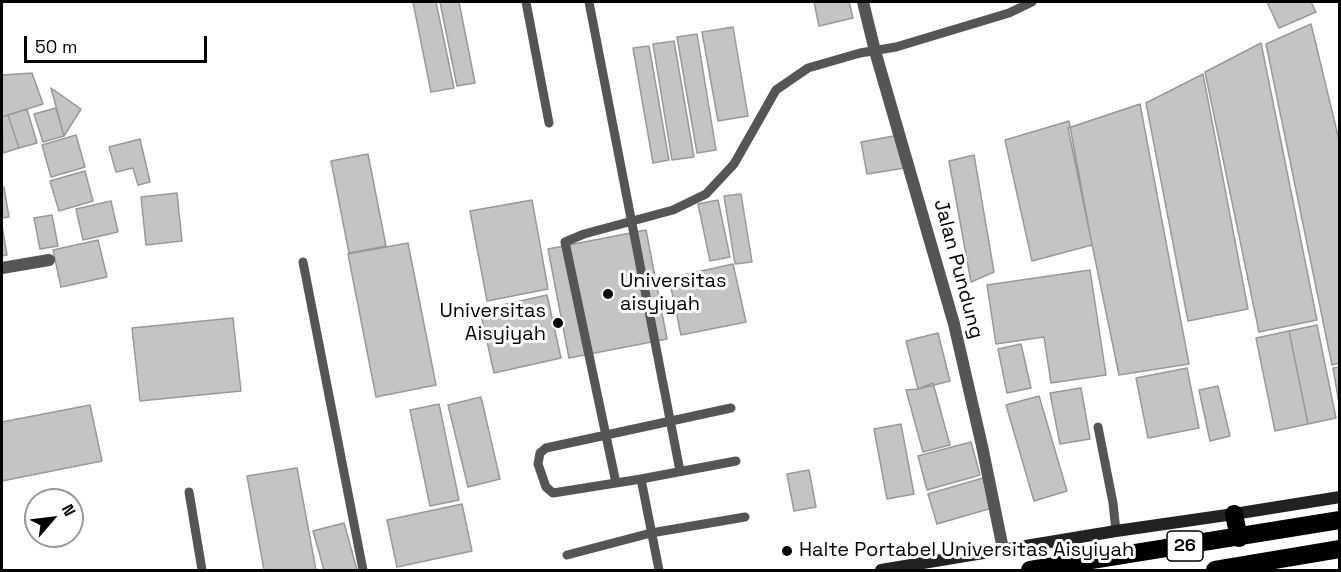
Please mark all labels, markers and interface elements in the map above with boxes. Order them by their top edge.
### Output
scale bar [27,24,210,62]
text: 50 m [35,35,77,58]
street label: Jalan Pundung [928,197,988,341]
place label: Universitas aisyiyah [620,270,727,317]
marker: Universitas aisyiyah [601,287,615,301]
place label: Universitas Aisyiyah [439,300,546,347]
marker: Universitas Aisyiyah [551,316,565,330]
north arrow [24,488,84,548]
text: N [57,501,80,520]
road number: 26 [1167,531,1203,561]
place label: Halte Portabel Universitas Aisyiyah [799,539,1134,563]
marker: Halte Portabel Universitas Aisyiyah [780,544,794,558]

